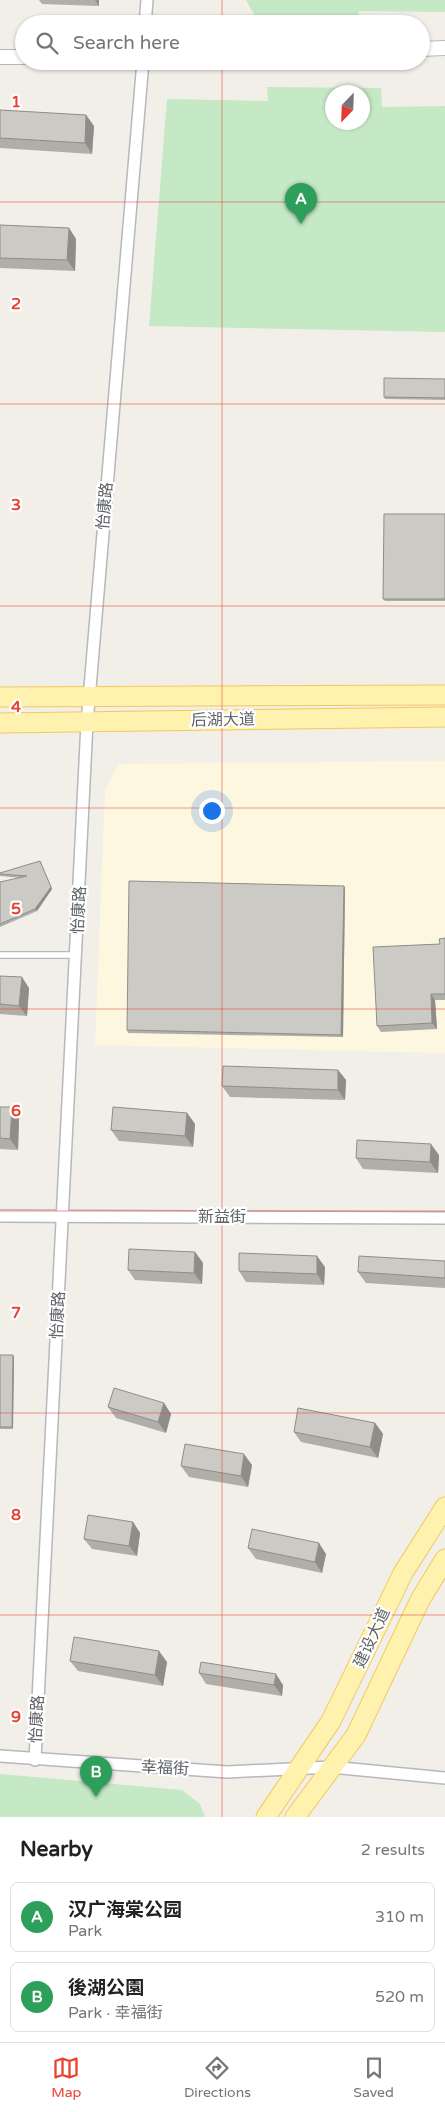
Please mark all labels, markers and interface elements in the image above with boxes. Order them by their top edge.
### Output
search box [15,15,430,70]
icon: search [33,29,61,57]
text: Search here [73,32,180,54]
north arrow [325,85,370,130]
text: 1 [11,92,21,112]
pin: A [285,183,317,224]
text: 2 [11,294,21,314]
street label: 怡康路 [93,481,117,531]
text: 3 [11,495,21,515]
text: 4 [11,697,21,717]
street label: 后湖大道 [191,709,255,731]
your location [199,798,225,824]
street label: 怡康路 [68,886,90,934]
text: 5 [11,899,21,919]
text: 6 [11,1101,21,1121]
street label: 新益街 [198,1207,246,1227]
street label: 怡康路 [47,1291,69,1339]
text: 7 [11,1303,21,1323]
text: 8 [11,1505,21,1525]
street label: 建设大道 [349,1605,395,1671]
street label: 怡康路 [26,1695,48,1743]
text: 9 [11,1707,21,1727]
pin: B [80,1756,112,1797]
street label: 幸福街 [141,1757,189,1779]
text: Nearby [20,1837,93,1862]
text: 2 results [361,1840,425,1860]
text: 汉广海棠公园 [68,1899,182,1921]
text: A [31,1907,43,1927]
text: 310 m [375,1907,424,1927]
text: Park [68,1921,102,1941]
text: 後湖公園 [68,1977,144,1999]
text: B [31,1987,43,2007]
text: 520 m [375,1987,424,2007]
text: Park · 幸福街 [68,2003,163,2023]
tab: Map [51,2054,81,2101]
tab: Directions [184,2054,251,2101]
tab: Saved [353,2054,394,2101]

